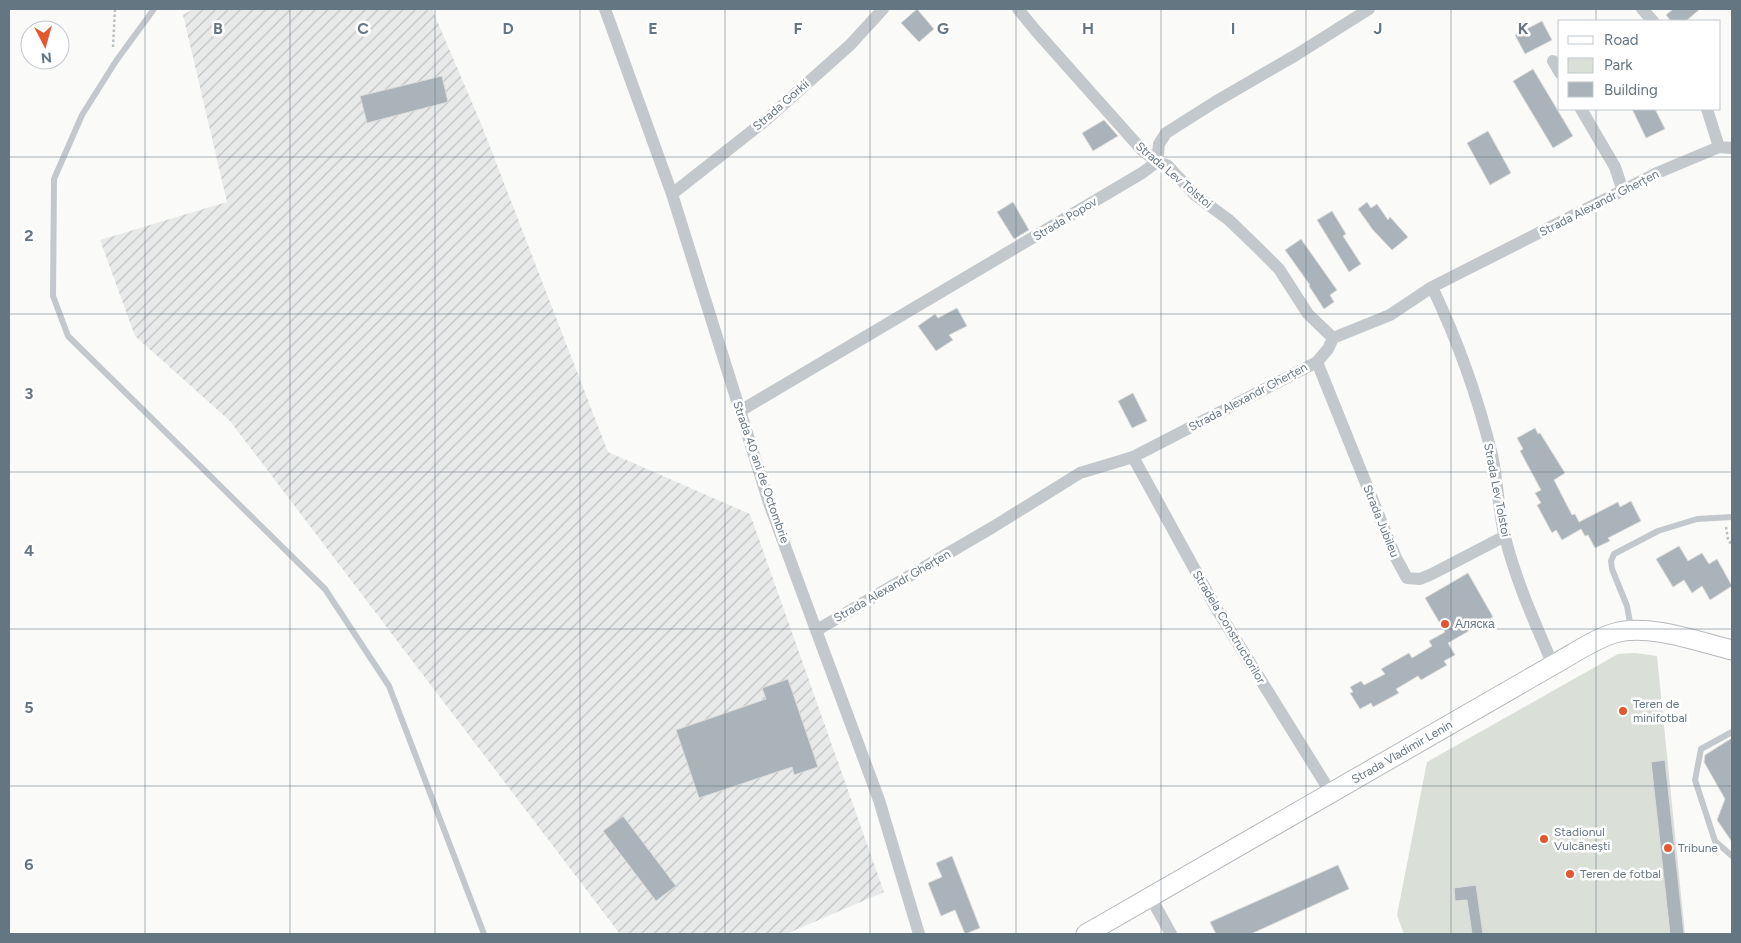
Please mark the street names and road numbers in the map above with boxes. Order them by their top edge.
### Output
street label: Strada Gorkii [750,77,812,133]
street label: Strada Lev Tolstoi [1133,139,1215,211]
street label: Strada Alexandr Gherțen [1537,167,1661,239]
street label: Strada Popov [1030,194,1100,244]
street label: Strada Alexandr Gherțen [1186,360,1310,434]
street label: Strada 40 ani de Octombrie [730,399,792,545]
street label: Strada Lev Tolstoi [1481,442,1513,538]
street label: Strada Jubileu [1360,483,1402,559]
street label: Strada Alexandr Gherțen [831,547,953,625]
street label: Stradela Constructorilor [1190,568,1268,686]
street label: Strada Vladimir Lenin [1349,717,1455,787]

